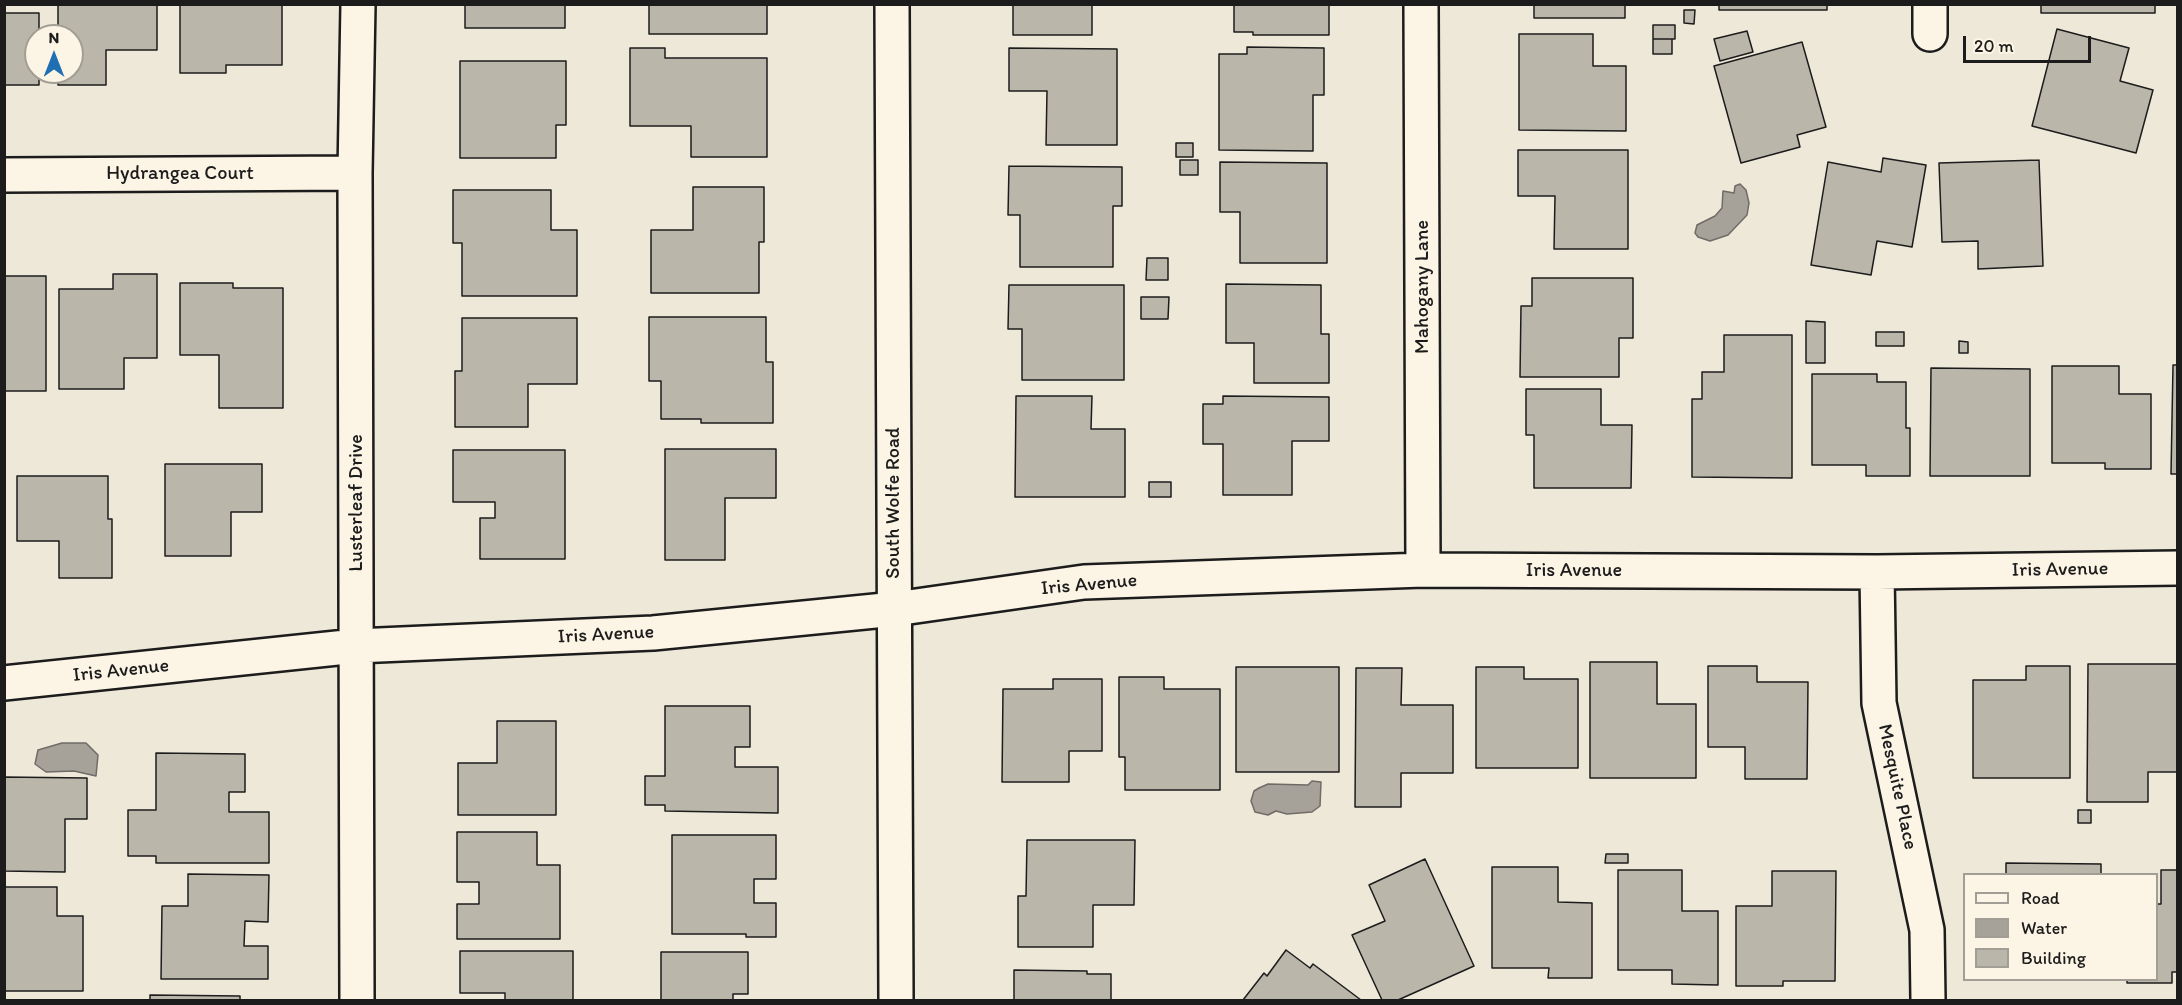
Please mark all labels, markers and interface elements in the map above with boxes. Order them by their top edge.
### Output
north arrow [24,24,84,84]
scale bar [1966,24,2094,62]
text: N [49,28,59,47]
text: 20 m [1974,35,2014,57]
street label: Hydrangea Court [106,162,254,186]
street label: Mahogany Lane [1411,220,1435,354]
street label: South Wolfe Road [882,427,906,579]
street label: Lusterleaf Drive [345,434,369,572]
street label: Iris Avenue [2012,557,2108,583]
street label: Iris Avenue [1526,559,1622,583]
street label: Iris Avenue [1040,569,1138,601]
street label: Iris Avenue [557,620,655,650]
street label: Iris Avenue [72,654,170,688]
street label: Mesquite Place [1872,722,1922,852]
legend [1963,873,2158,981]
text: Road [2021,887,2060,909]
text: Water [2021,917,2067,939]
text: Building [2021,947,2086,969]

